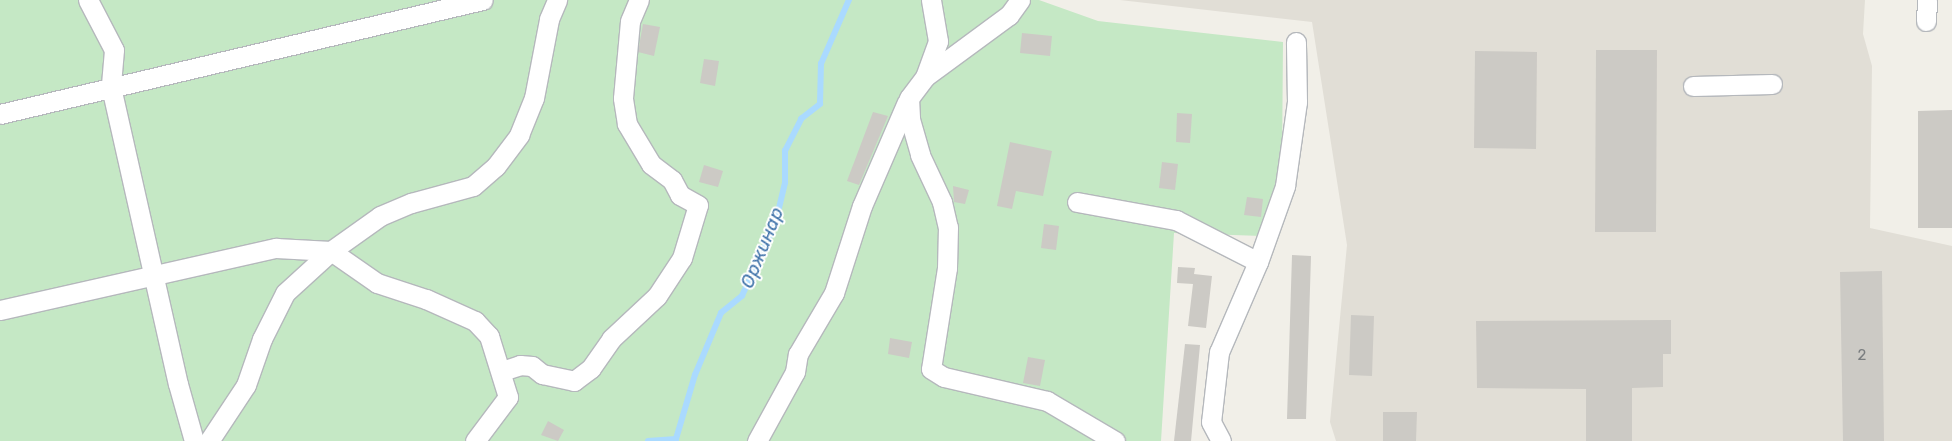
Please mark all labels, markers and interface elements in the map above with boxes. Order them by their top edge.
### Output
water label: Оржинар [736,204,788,292]
house number: 2 [1858,347,1866,365]

